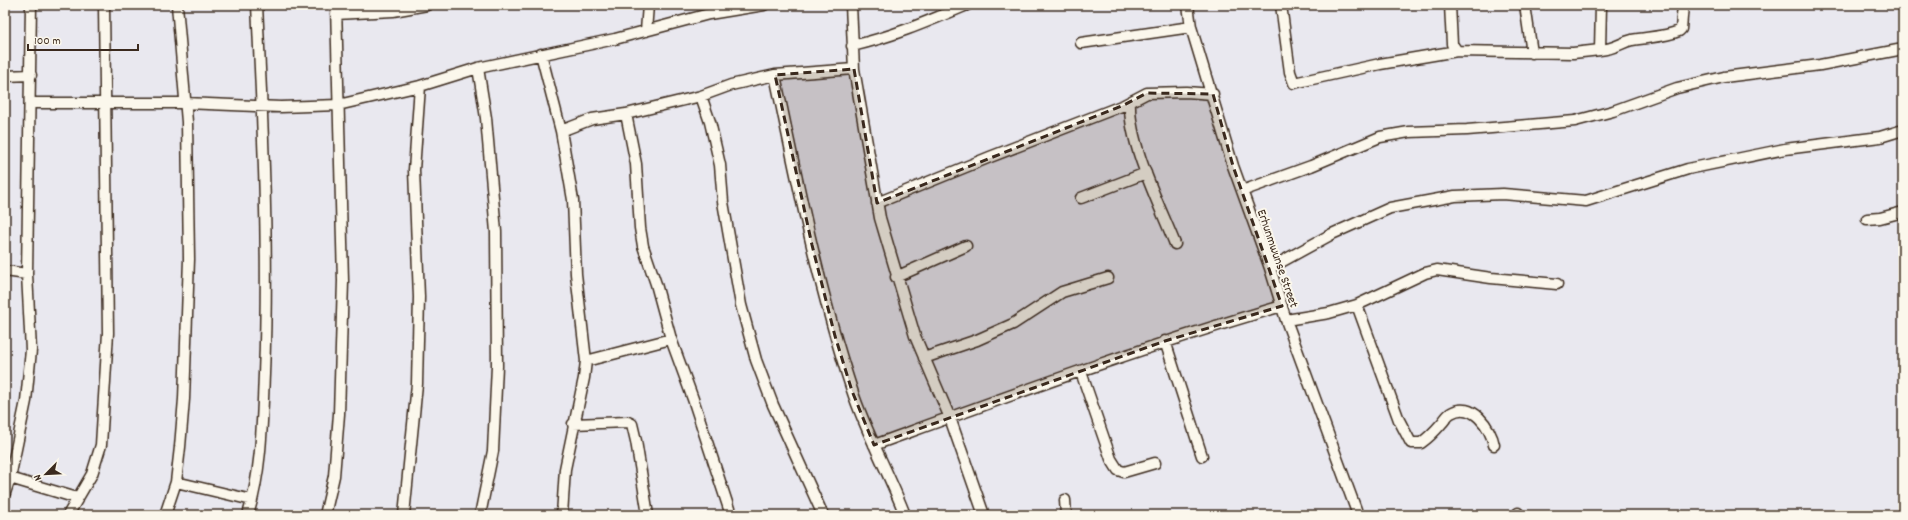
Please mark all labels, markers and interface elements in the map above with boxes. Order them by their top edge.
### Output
scale bar [28,26,138,52]
text: 100 m [34,33,61,50]
street label: Erhunmwunse Street [1251,207,1302,311]
north arrow [26,454,66,494]
text: N [30,471,47,483]

